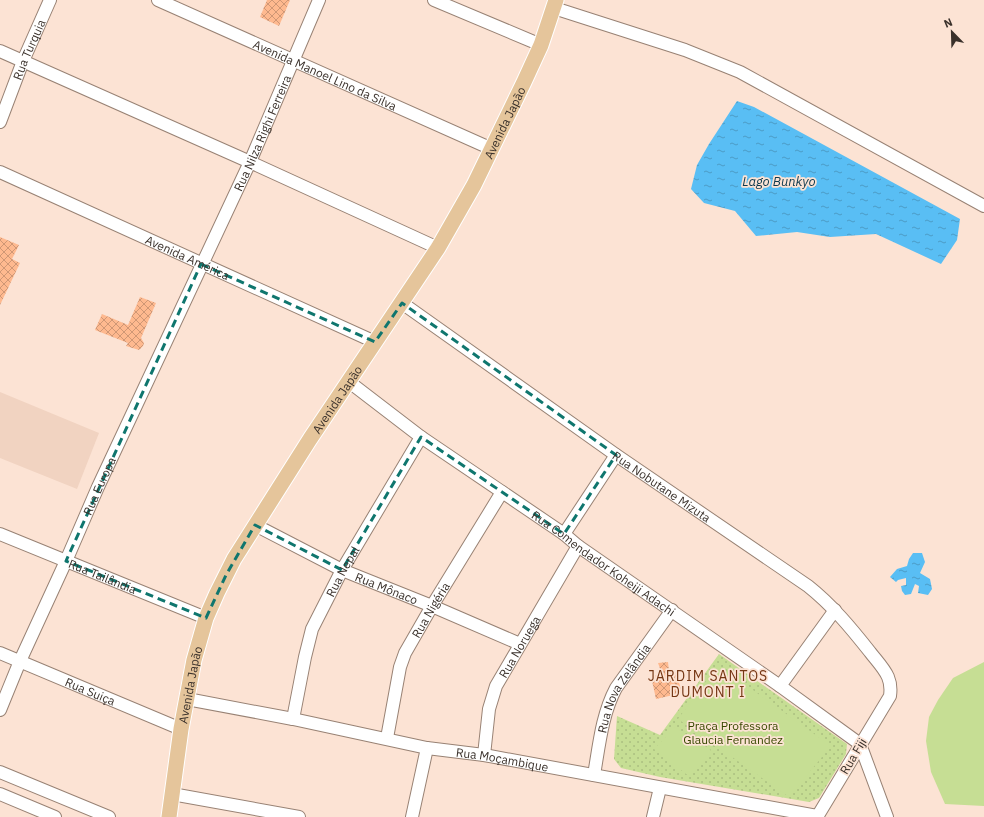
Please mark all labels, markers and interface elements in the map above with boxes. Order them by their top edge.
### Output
north arrow [932,12,972,52]
text: N [942,15,955,31]
street label: Rua Turquia [9,16,48,82]
street label: Avenida Manoel Lino da Silva [251,36,400,113]
street label: Rua Nilza Righi Ferreira [230,72,294,193]
street label: Avenida Japão [480,84,528,161]
water label: Lago Bunkyo [742,173,816,190]
street label: Avenida América [143,232,233,283]
street label: Avenida Japão [309,362,365,436]
street label: Rua Nobutane Mizuta [610,448,714,525]
street label: Rua Europa [79,454,119,517]
street label: Rua Comendador Koheiji Adachi [529,507,678,619]
street label: Rua Nepal [322,543,362,599]
street label: Rua Tailândia [67,555,140,597]
street label: Rua Mônaco [353,569,420,607]
street label: Rua Nigéria [408,579,453,640]
street label: Rua Noruega [495,612,543,680]
street label: Rua Nova Zelândia [594,640,653,734]
street label: Avenida Japão [175,644,205,725]
district label: JARDIM SANTOS DUMONT I [648,667,768,701]
street label: Rua Suiça [63,674,118,708]
park label: Praça Professora Glaucia Fernandez [683,718,783,747]
street label: Rua Fiji [836,735,870,777]
street label: Rua Moçambique [455,744,550,774]

